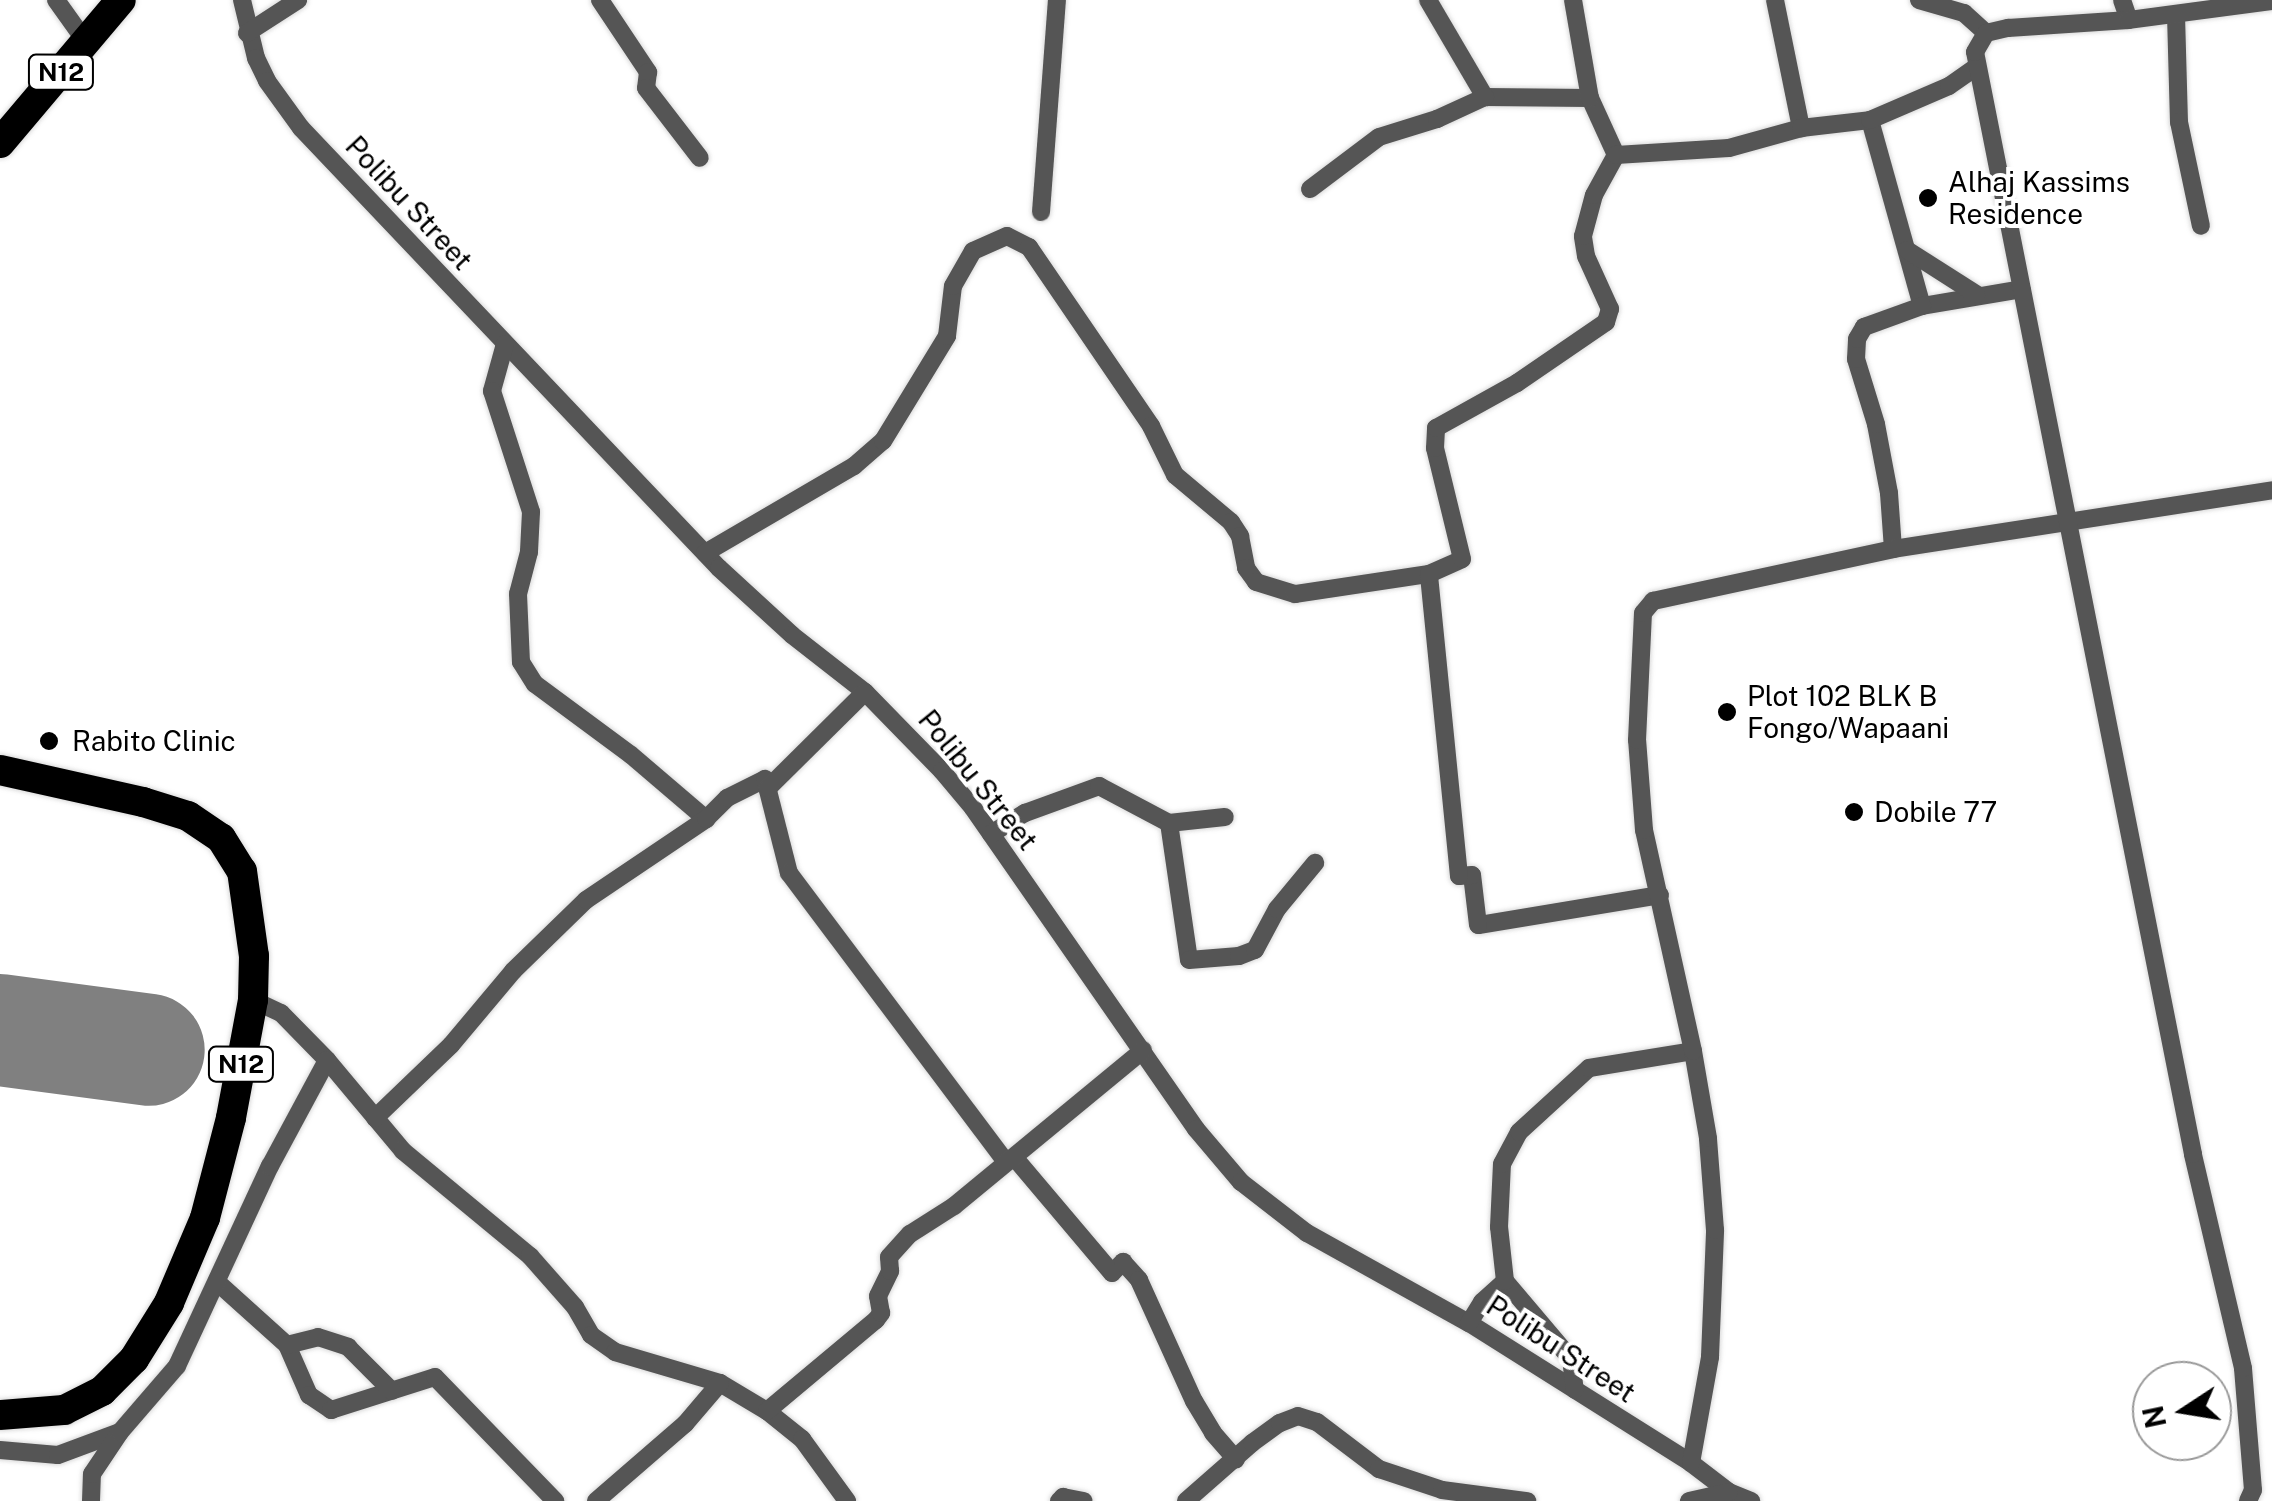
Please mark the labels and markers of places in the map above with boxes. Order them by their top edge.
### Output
place label: Alhaj Kassims Residence [1948,165,2130,231]
marker: Alhaj Kassims Residence [1917,187,1939,209]
place label: Plot 102 BLK B Fongo/Wapaani [1747,679,1949,745]
marker: Plot 102 BLK B Fongo/Wapaani [1716,701,1738,723]
place label: Rabito Clinic [72,724,236,758]
marker: Rabito Clinic [36,728,62,754]
place label: Dobile 77 [1874,795,1998,829]
marker: Dobile 77 [1843,801,1865,823]

